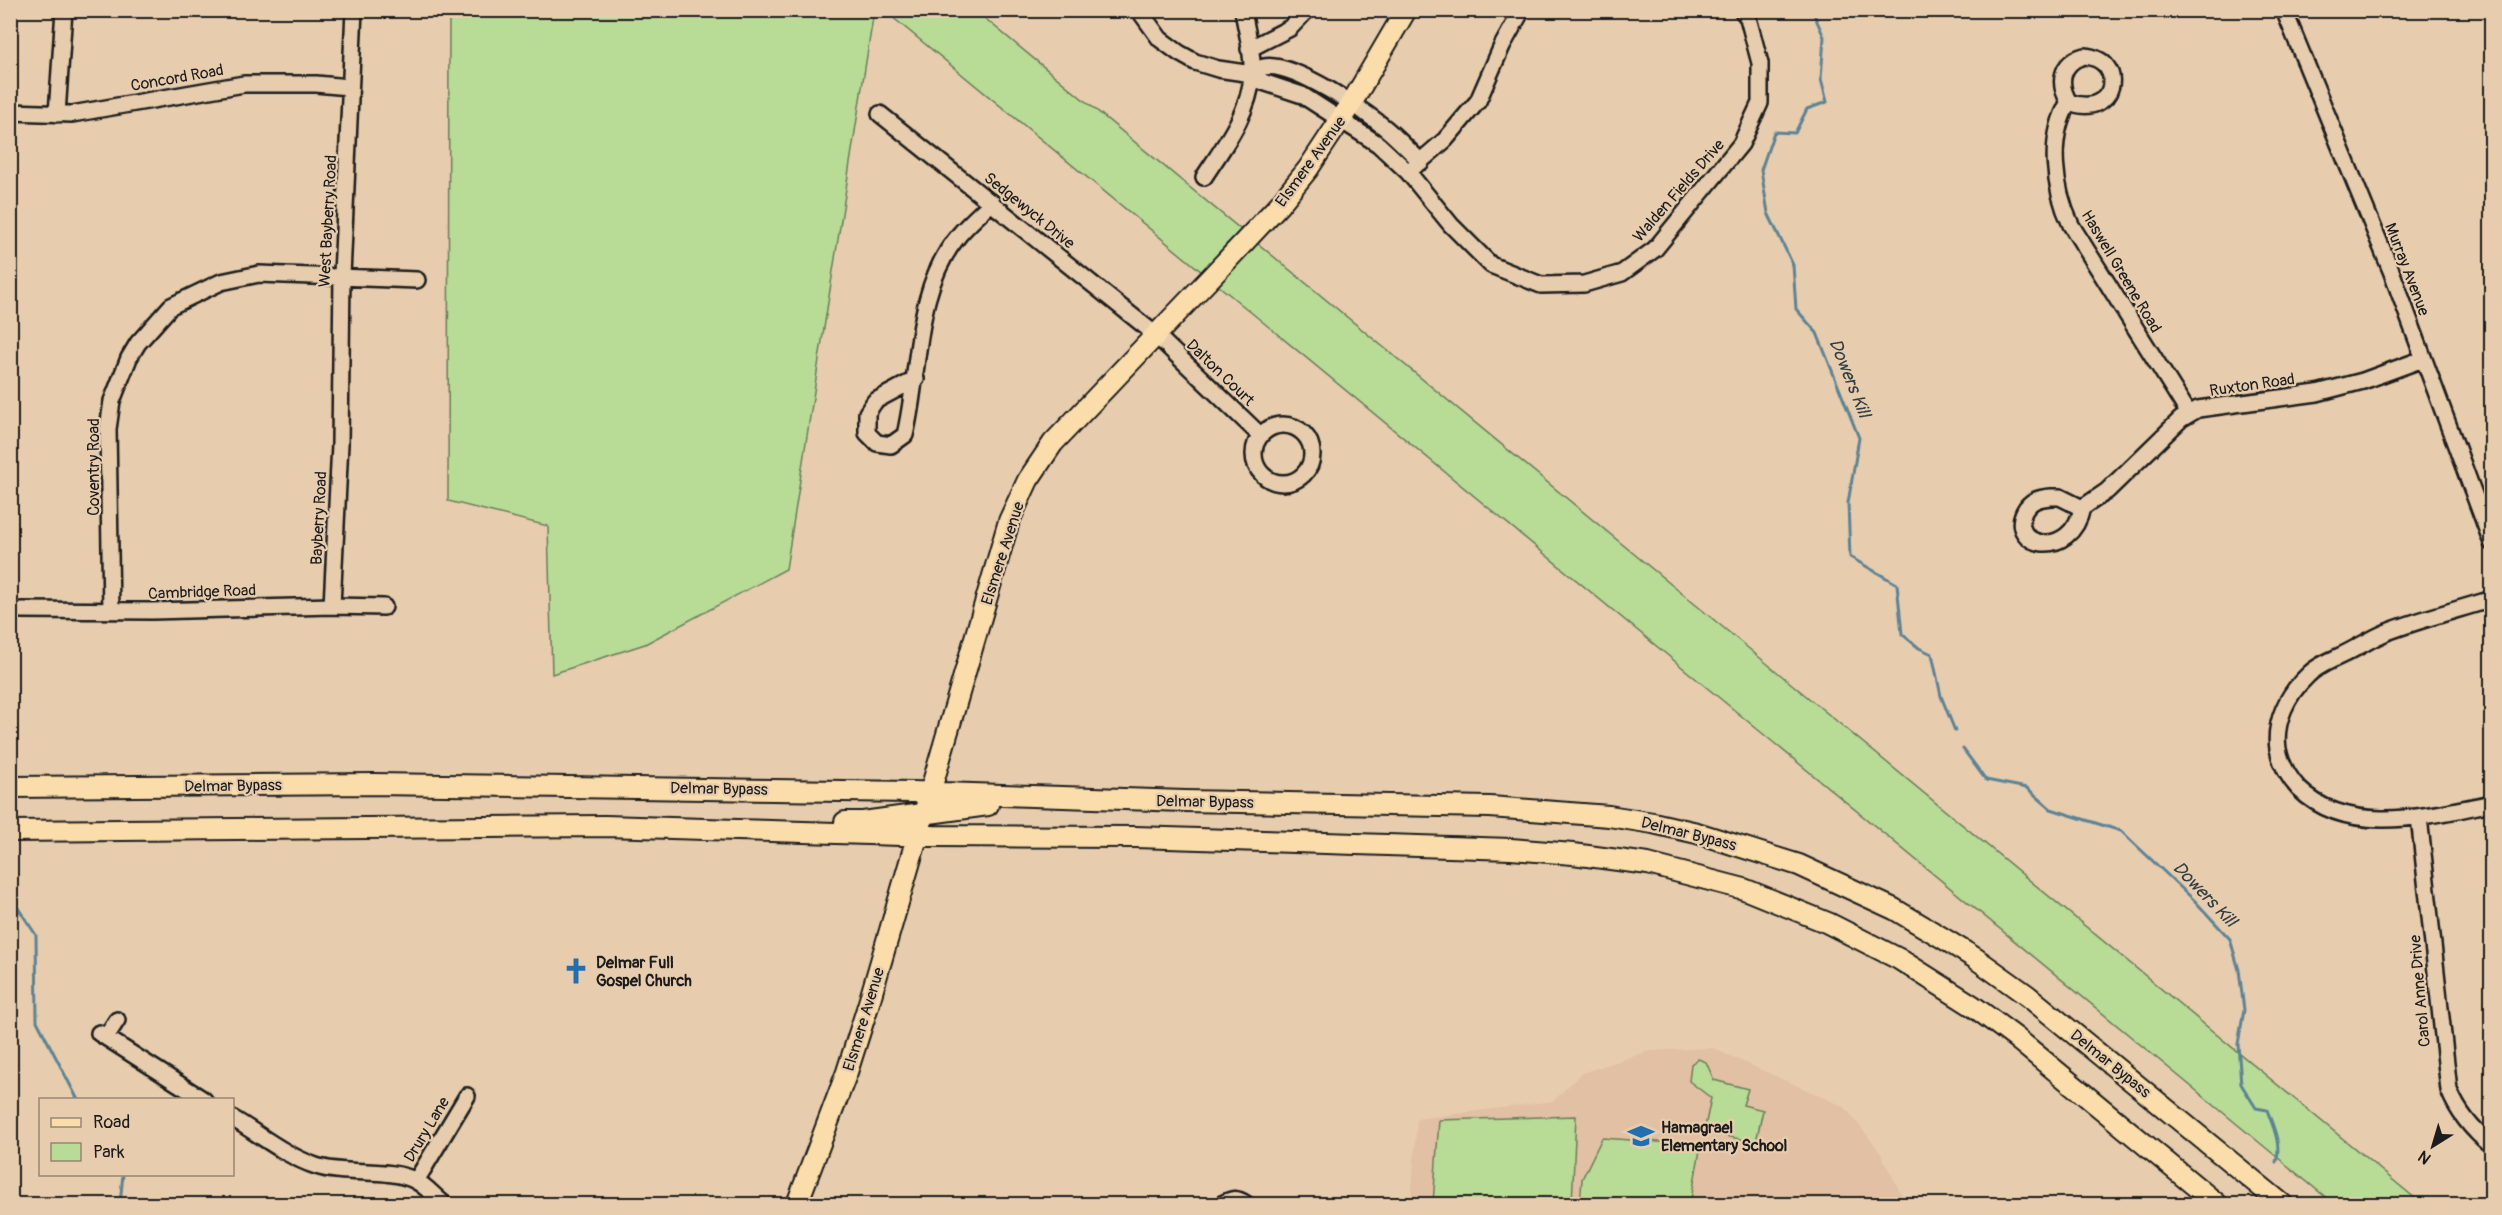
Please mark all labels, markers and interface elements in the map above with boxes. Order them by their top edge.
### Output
street label: Concord Road [129,60,225,96]
street label: Elsmere Avenue [1271,112,1351,211]
street label: Walden Fields Drive [1629,135,1729,246]
street label: West Bayberry Road [315,154,341,288]
street label: Sedgewyck Drive [980,168,1079,254]
street label: Haswell Greene Road [2077,207,2166,336]
street label: Murray Avenue [2380,220,2434,319]
street label: Dalton Court [1182,335,1259,411]
water label: Dowers Kill [1823,335,1876,422]
street label: Ruxton Road [2208,369,2296,401]
street label: Coventry Road [84,418,104,516]
street label: Bayberry Road [307,471,331,565]
street label: Elsmere Avenue [977,499,1029,607]
street label: Cambridge Road [148,580,256,604]
street label: Delmar Bypass [184,775,282,797]
street label: Delmar Bypass [670,778,768,800]
street label: Delmar Bypass [1156,791,1254,813]
street label: Delmar Bypass [1639,812,1739,855]
water label: Dowers Kill [2168,857,2243,933]
street label: Carol Anne Drive [2405,934,2435,1048]
place label: Delmar Full Gospel Church [596,953,692,991]
church icon: Delmar Full Gospel Church [561,956,591,986]
street label: Elsmere Avenue [839,965,889,1074]
street label: Delmar Bypass [2066,1025,2155,1102]
street label: Drury Lane [400,1093,454,1166]
legend [39,1098,234,1176]
text: Road [93,1111,130,1134]
north arrow [2403,1116,2463,1176]
place label: Hamagrael Elementary School [1661,1118,1788,1156]
school or university icon: Hamagrael Elementary School [1626,1121,1656,1151]
text: Park [93,1141,125,1164]
text: N [2414,1146,2435,1168]

